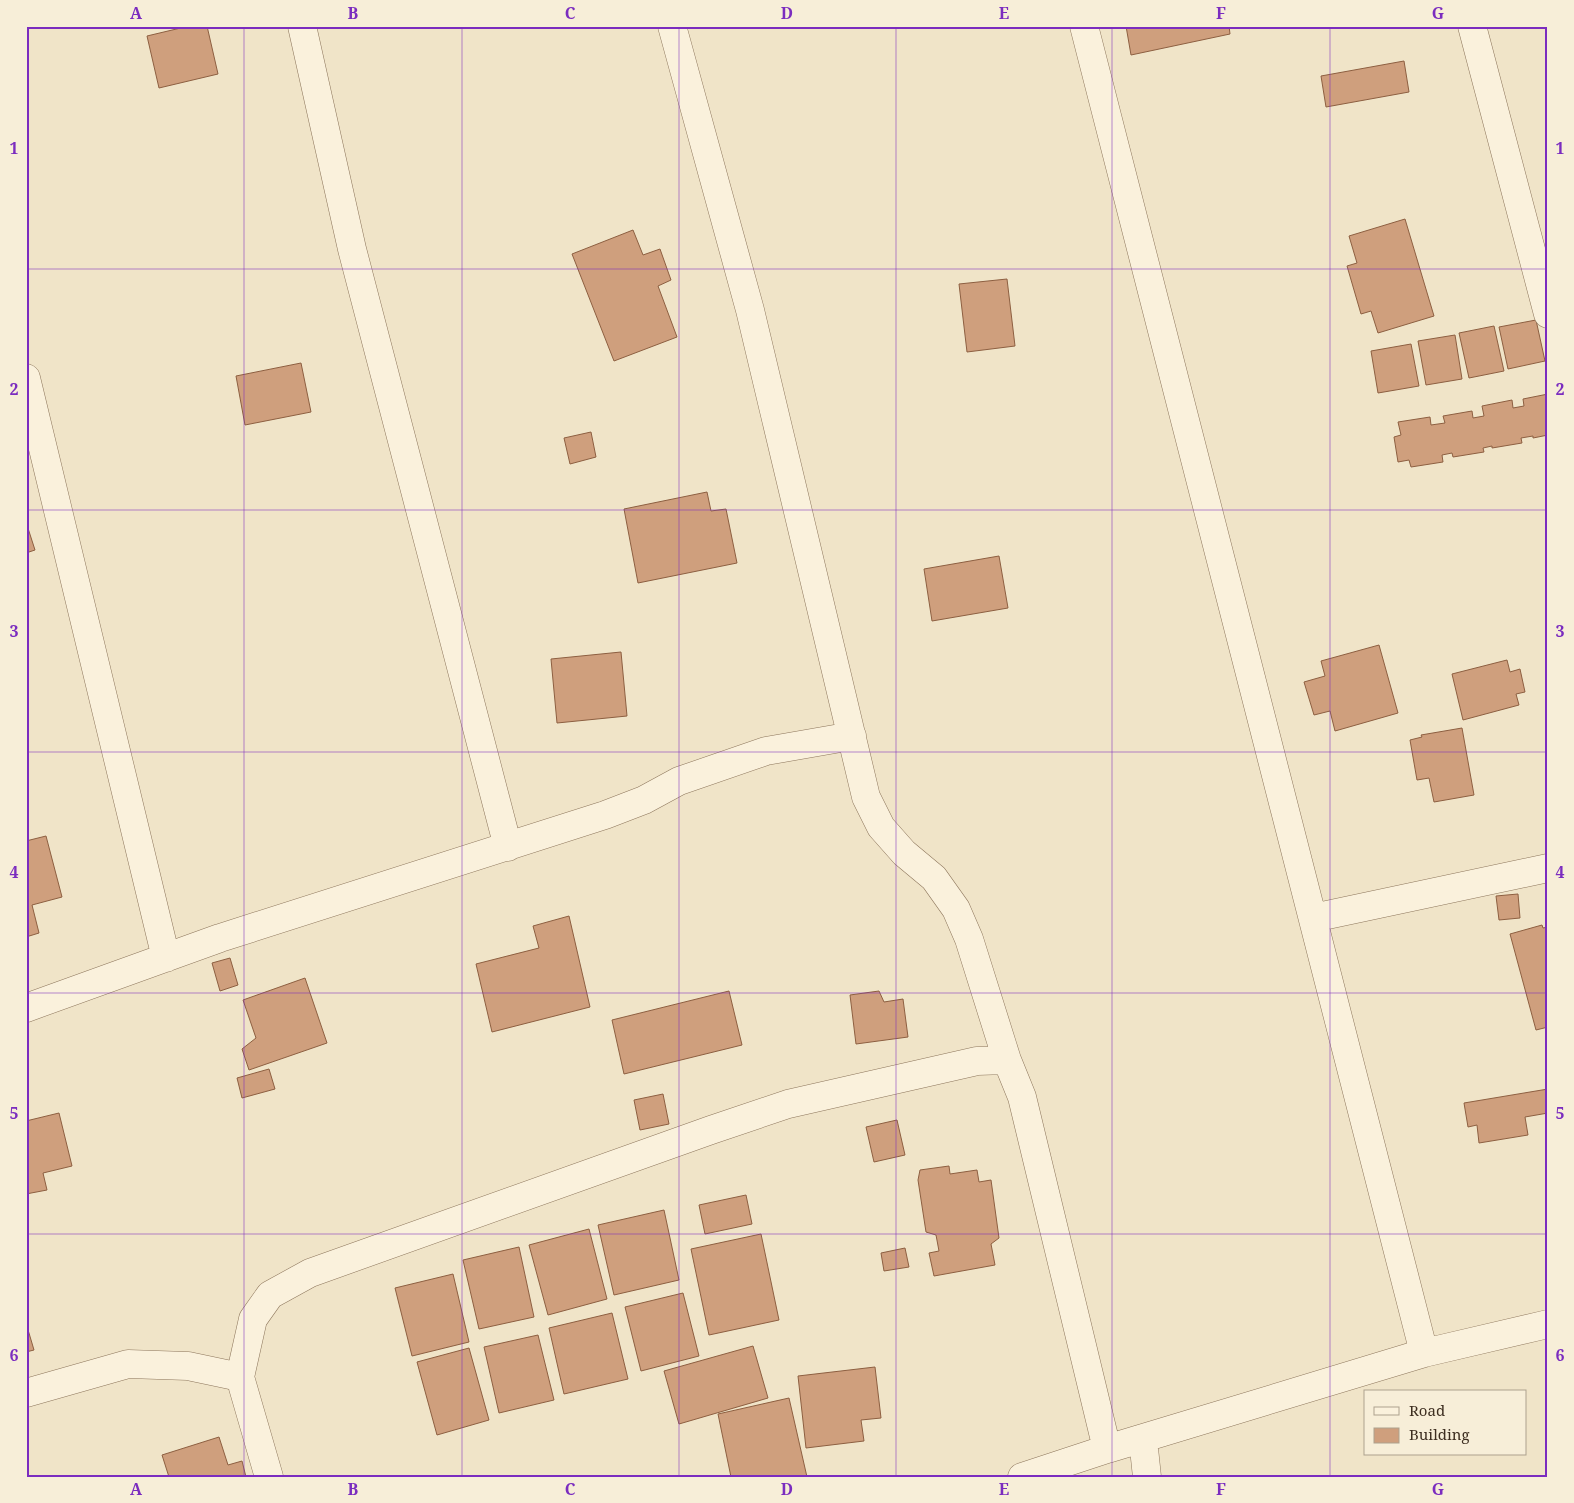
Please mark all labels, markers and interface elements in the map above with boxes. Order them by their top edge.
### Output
text: A [130,2,143,24]
text: B [348,2,359,24]
text: C [565,2,576,24]
text: D [781,2,793,24]
text: E [999,2,1009,24]
text: F [1216,2,1226,24]
text: G [1432,2,1444,24]
text: 1 [9,137,19,159]
text: 1 [1555,137,1565,159]
text: 2 [9,378,19,400]
text: 2 [1555,378,1565,400]
text: 3 [9,620,19,642]
text: 3 [1555,620,1565,642]
text: 4 [9,861,19,883]
text: 4 [1555,861,1565,883]
text: 5 [9,1102,19,1124]
text: 5 [1555,1102,1565,1124]
text: 6 [9,1344,19,1366]
text: 6 [1555,1344,1565,1366]
legend [1364,1390,1526,1456]
text: Road [1409,1400,1445,1420]
text: Building [1409,1424,1470,1444]
text: A [130,1478,143,1500]
text: B [348,1478,359,1500]
text: C [565,1478,576,1500]
text: D [781,1478,793,1500]
text: E [999,1478,1009,1500]
text: F [1216,1478,1226,1500]
text: G [1432,1478,1444,1500]

